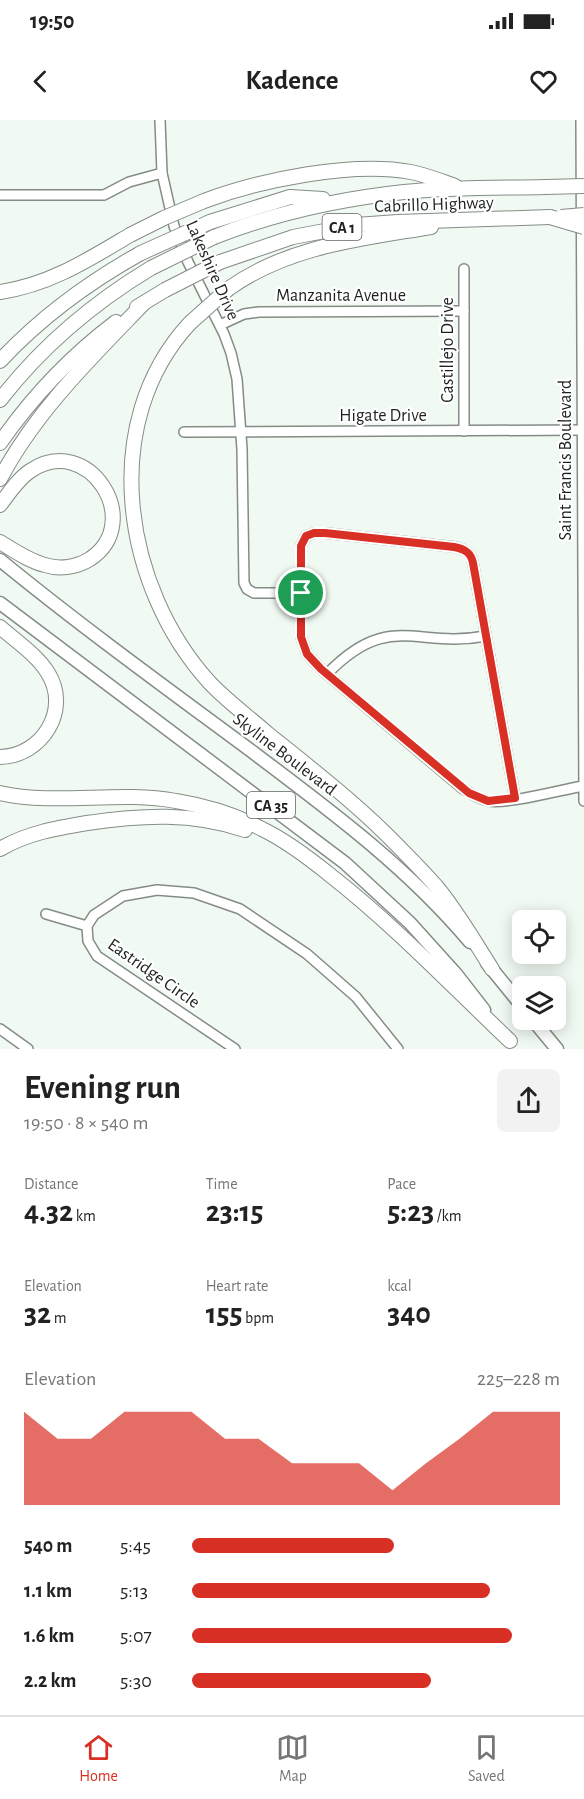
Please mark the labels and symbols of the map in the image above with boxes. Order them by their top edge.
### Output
street label: Cabrillo Highway [374,194,494,216]
road number: CA 1 [322,214,362,240]
street label: Lakeshire Drive [182,218,242,323]
street label: Manzanita Avenue [276,287,406,305]
street label: Castillejo Drive [439,297,457,403]
street label: Saint Francis Boulevard [557,380,575,540]
street label: Higate Drive [339,407,427,425]
pin [275,567,326,618]
street label: Skyline Boulevard [229,710,339,799]
road number: CA 35 [247,792,295,818]
street label: Eastridge Circle [104,936,203,1012]

